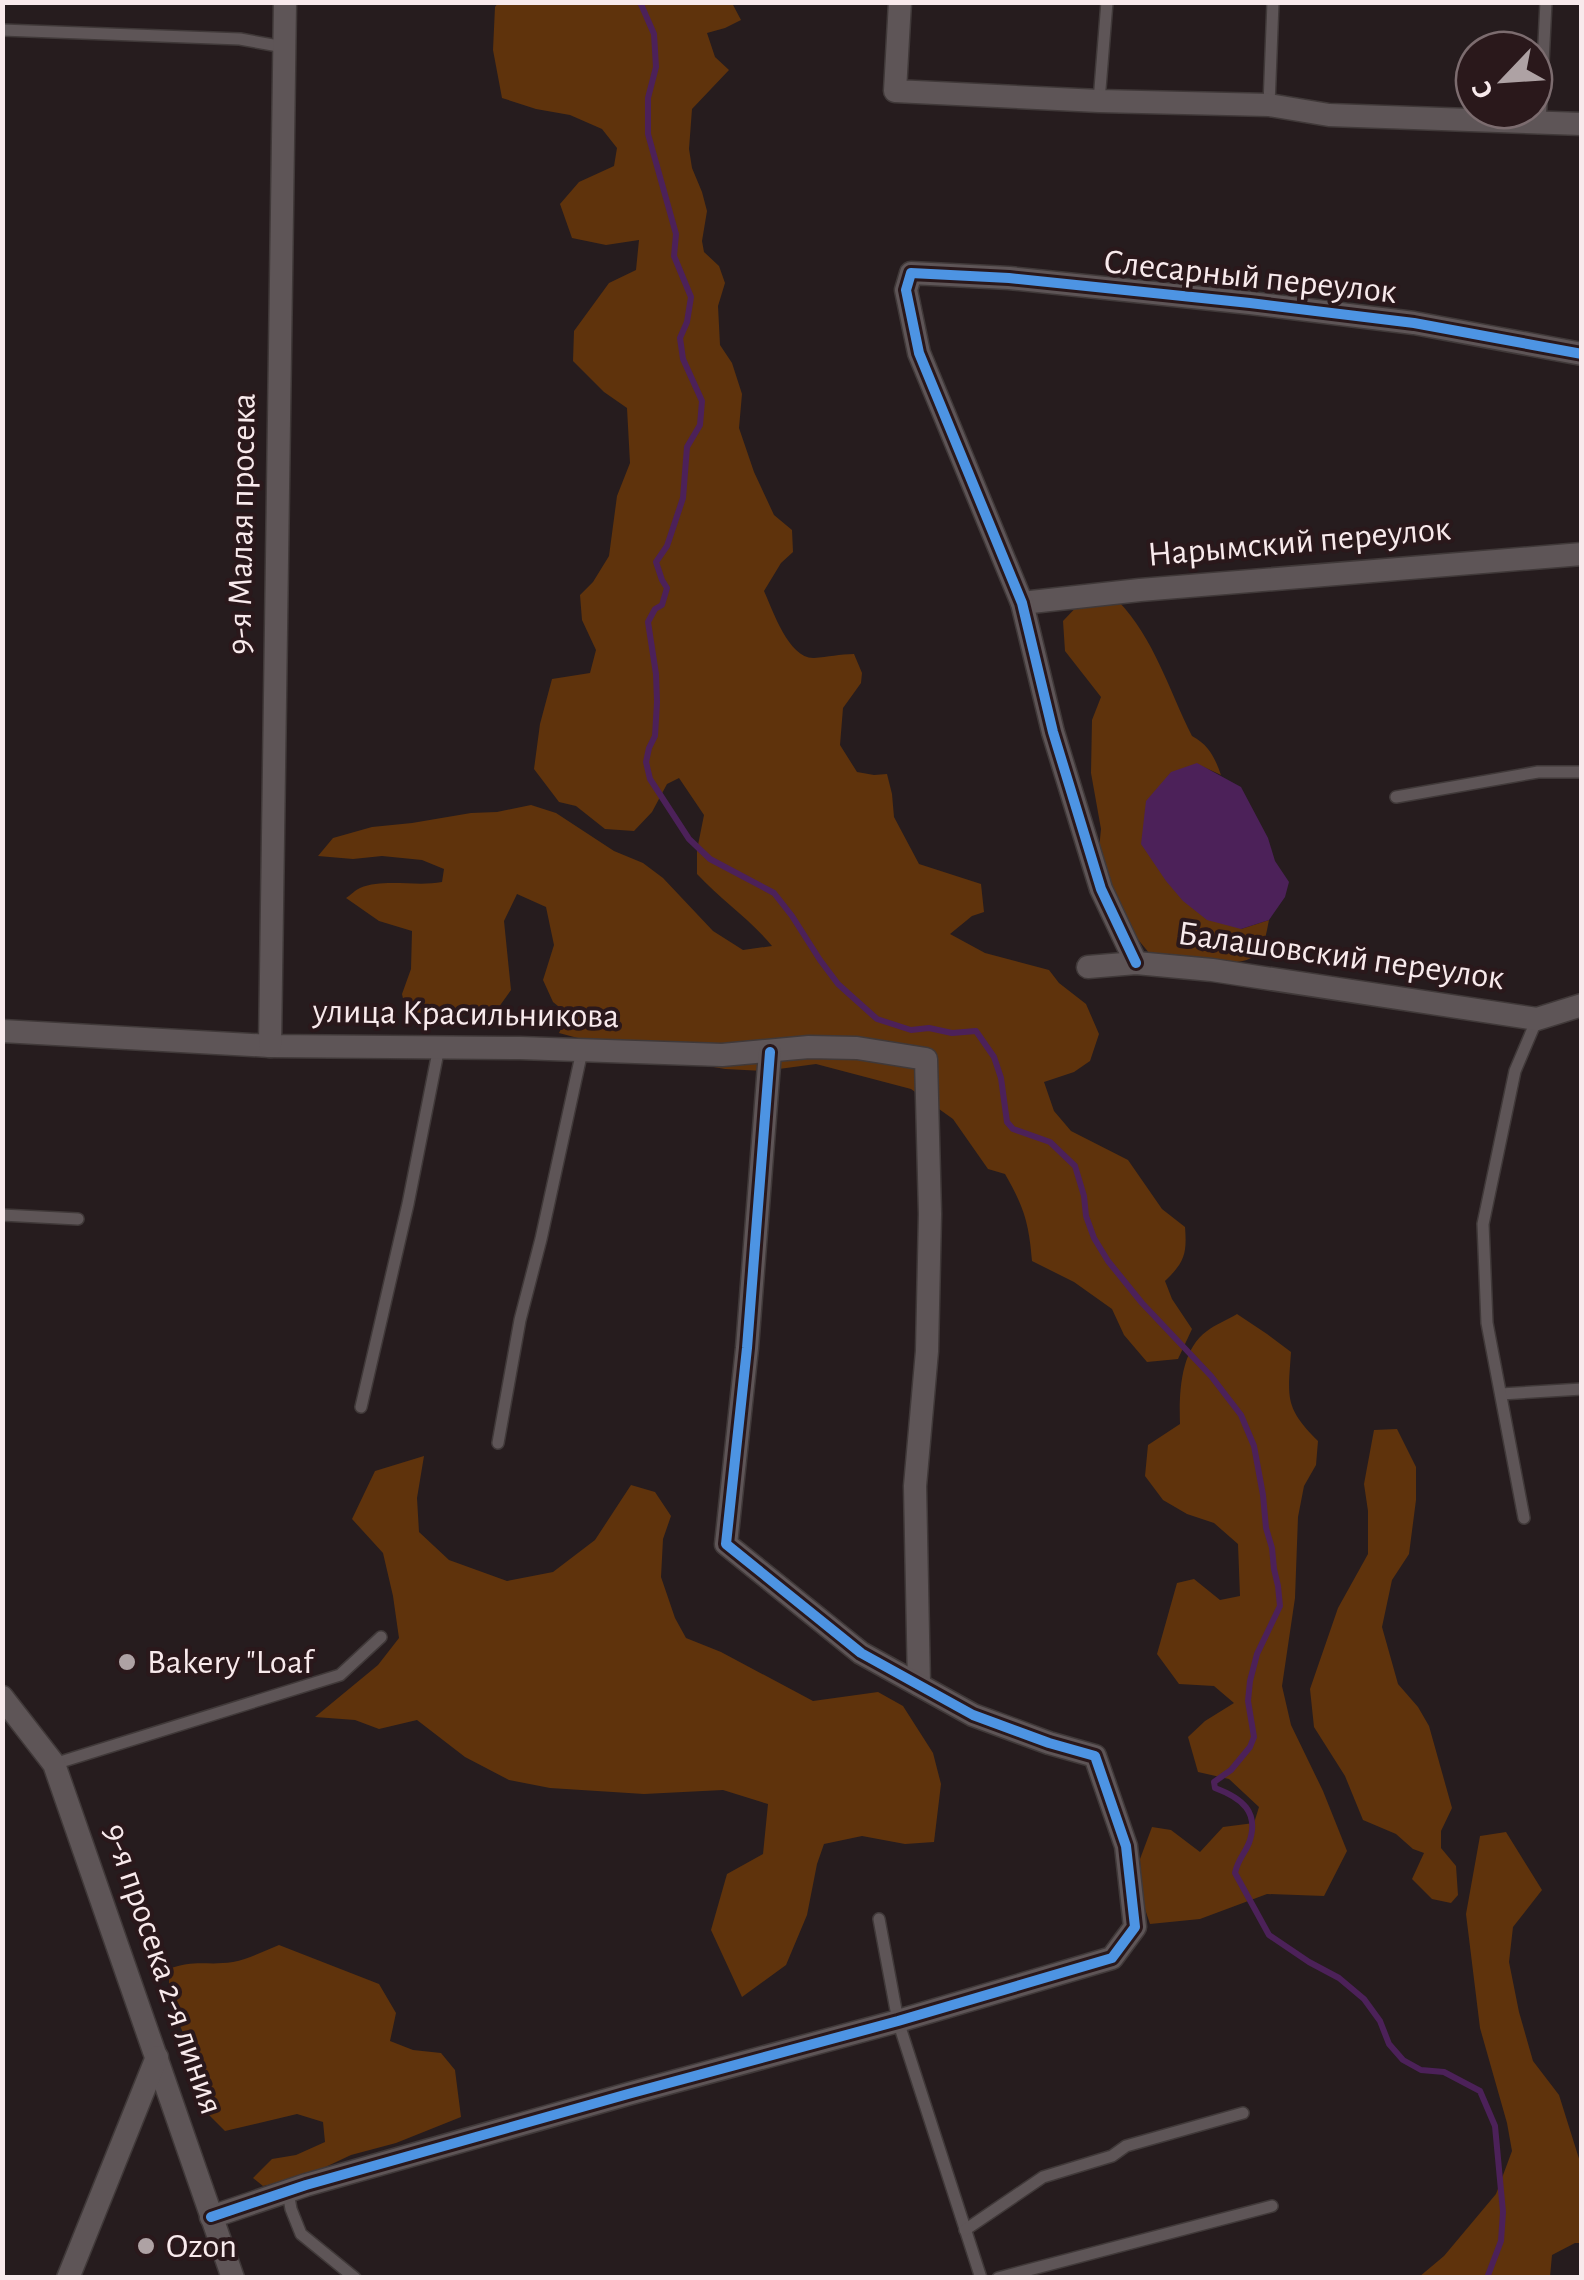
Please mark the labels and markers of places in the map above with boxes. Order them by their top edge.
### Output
place label: Bakery "Loaf [147,1645,316,1680]
marker: Bakery "Loaf [116,1651,138,1673]
place label: Ozon [166,2229,237,2264]
marker: Ozon [135,2235,157,2257]

